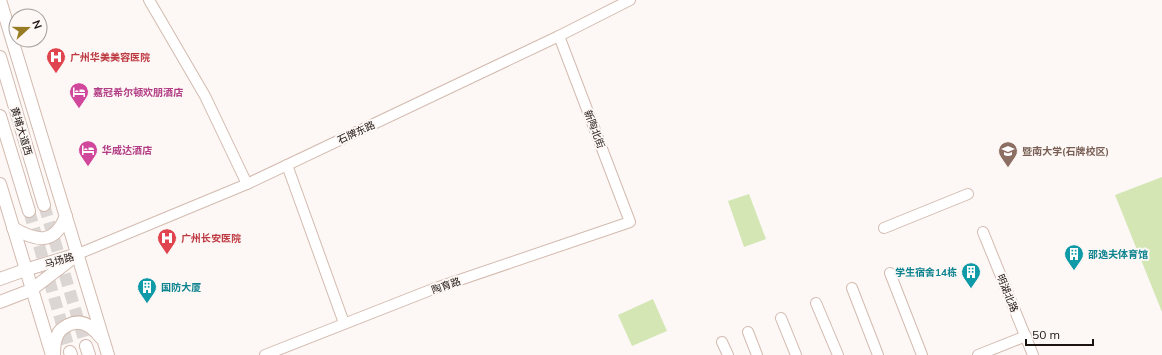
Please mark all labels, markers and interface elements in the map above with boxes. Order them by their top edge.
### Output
north arrow [8,8,48,48]
text: N [29,18,45,31]
hospital icon: 广州华美美容医院 [45,46,67,74]
place label: 广州华美美容医院 [70,51,150,64]
hotel icon: 嘉冠希尔顿欢朋酒店 [68,81,90,109]
place label: 嘉冠希尔顿欢朋酒店 [93,86,183,99]
street label: 黄埔大道西 [8,105,35,157]
street label: 新陶北街 [581,108,608,150]
street label: 石牌东路 [335,118,377,147]
hotel icon: 华威达酒店 [77,139,99,167]
school or university icon: 暨南大学(石牌校区) [997,140,1019,168]
place label: 华威达酒店 [102,144,152,157]
place label: 暨南大学(石牌校区) [1022,145,1109,158]
hospital icon: 广州长安医院 [156,227,178,255]
place label: 广州长安医院 [181,232,241,245]
building icon: 邵逸夫体育馆 [1063,243,1085,271]
place label: 邵逸夫体育馆 [1088,248,1148,261]
street label: 马场路 [43,250,75,271]
building icon: 学生宿舍14栋 [960,261,982,289]
place label: 学生宿舍14栋 [895,266,957,279]
street label: 明湖北路 [994,272,1021,314]
street label: 陶育路 [430,274,462,297]
building icon: 国防大厦 [136,276,158,304]
place label: 国防大厦 [161,281,201,294]
scale bar [1026,321,1093,347]
text: 50 m [1032,327,1060,342]

